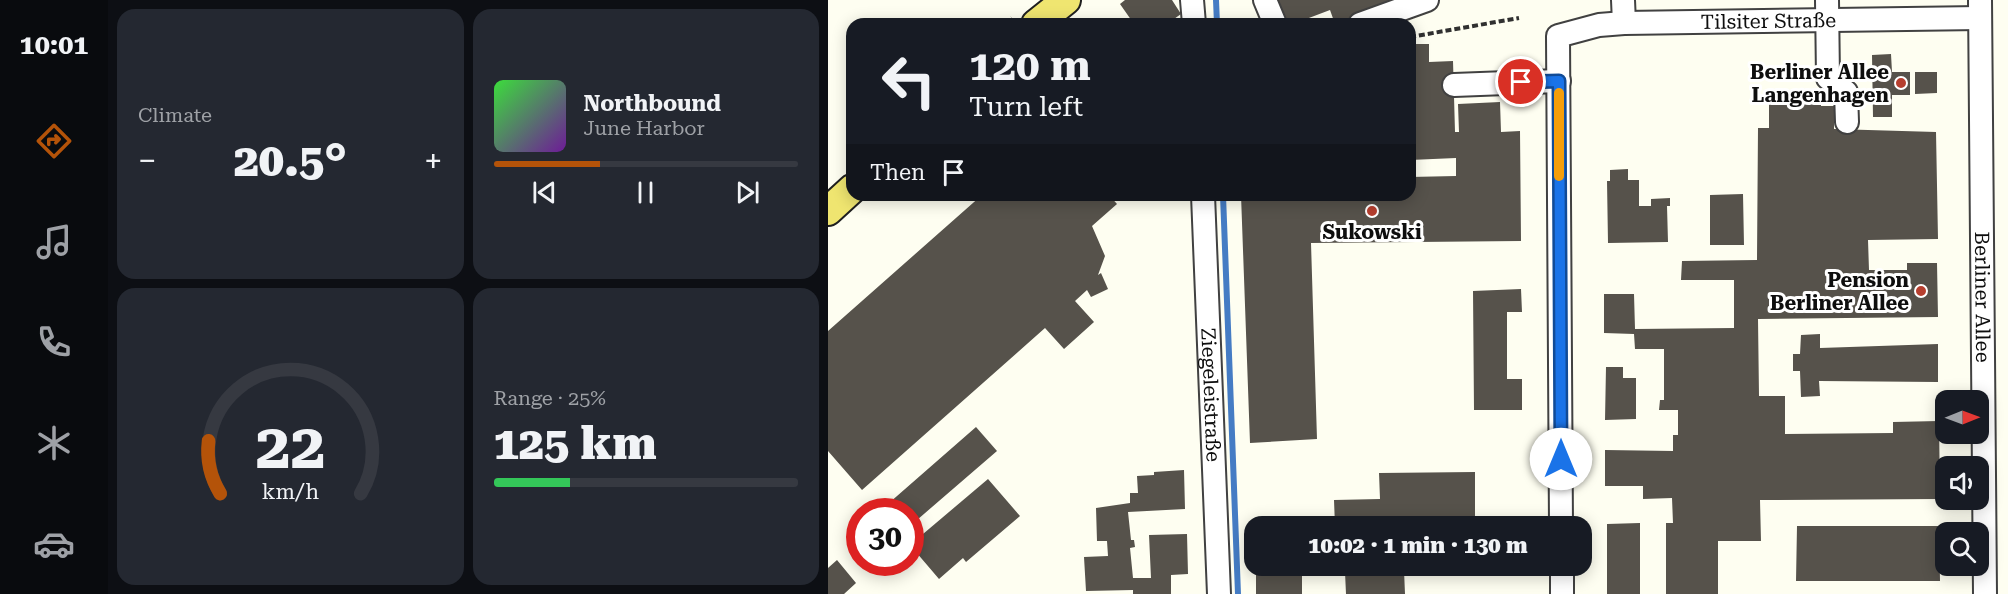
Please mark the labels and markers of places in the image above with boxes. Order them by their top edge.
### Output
pin [1495,56,1546,107]
place label: Berliner Allee Langenhagen [1750,60,1890,107]
marker: Berliner Allee Langenhagen [1894,76,1908,90]
marker: Sukowski [1365,204,1379,218]
place label: Sukowski [1322,220,1422,244]
place label: Pension Berliner Allee [1770,268,1910,315]
marker: Pension Berliner Allee [1914,284,1928,298]

